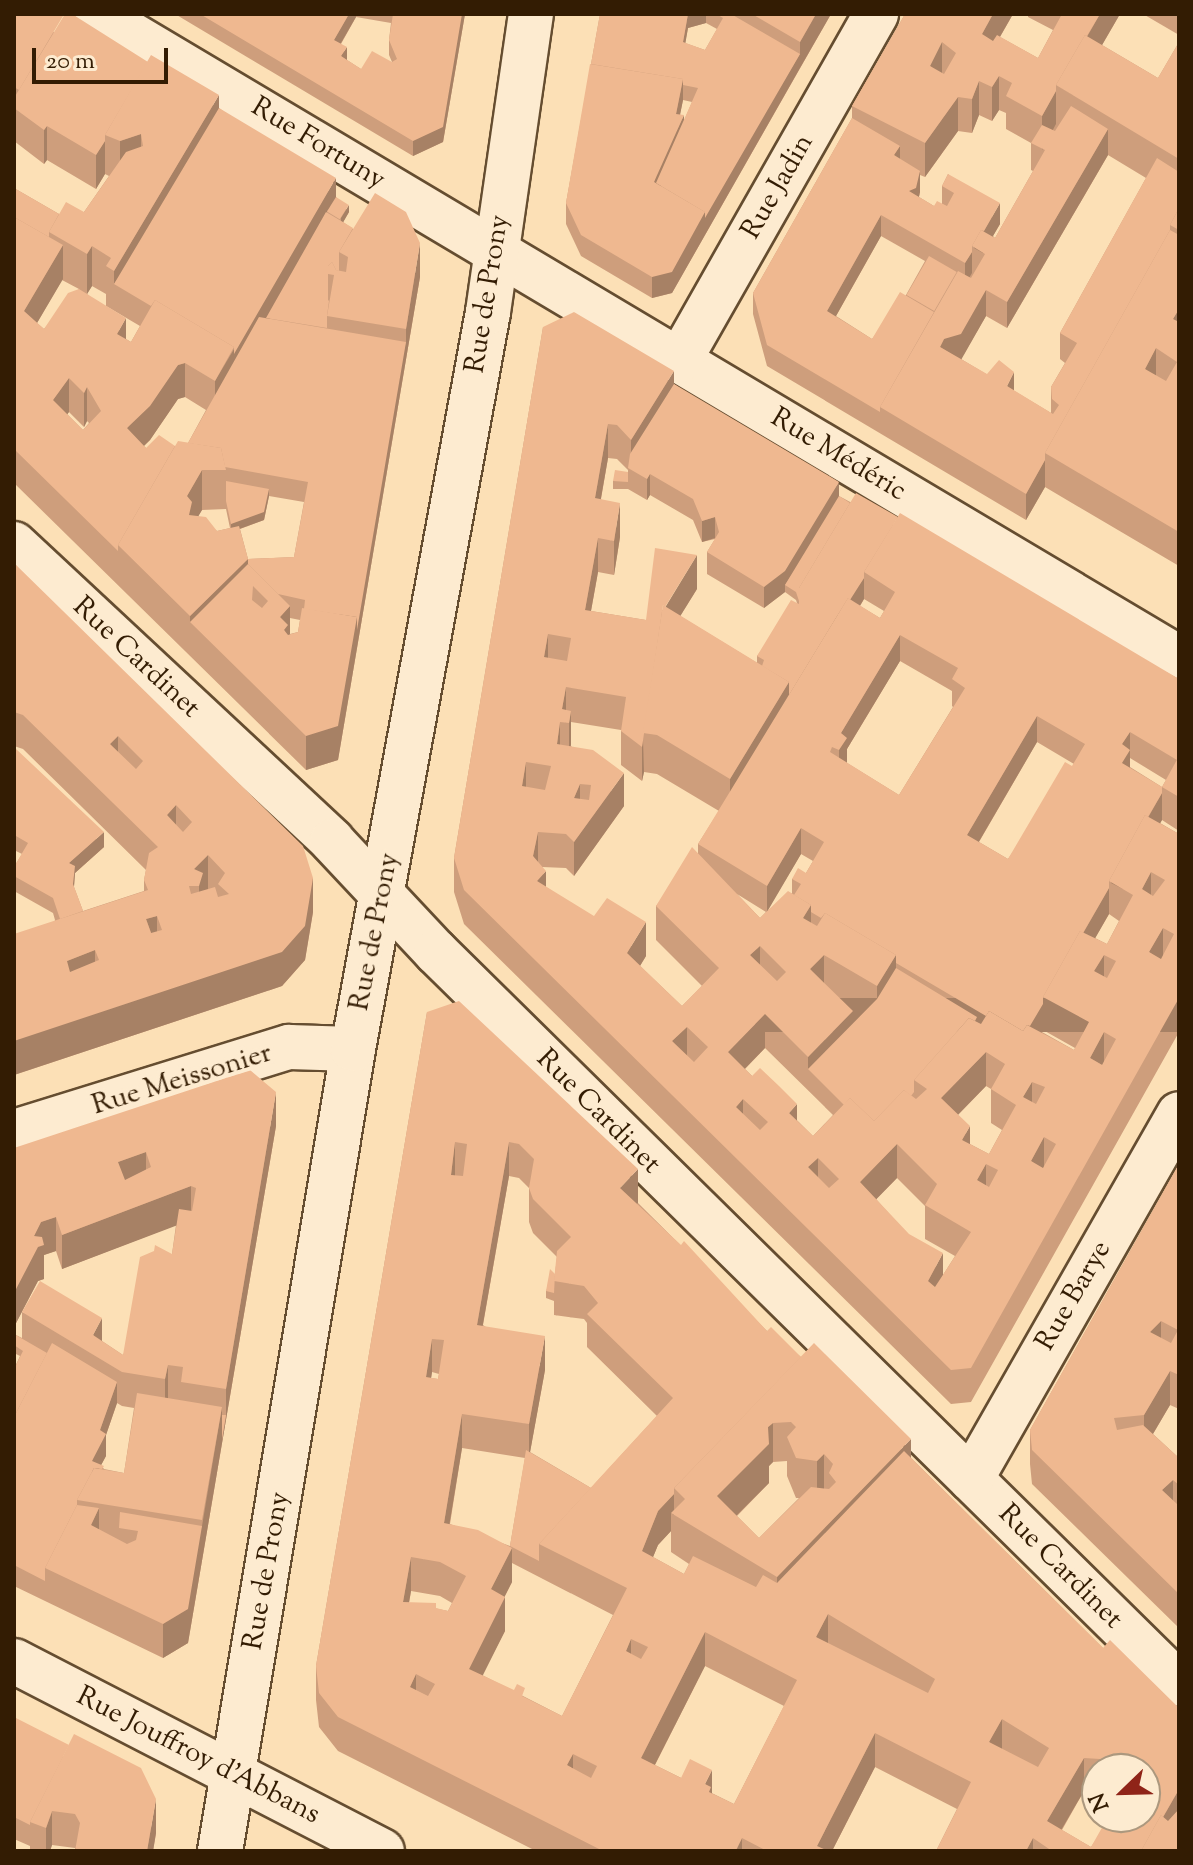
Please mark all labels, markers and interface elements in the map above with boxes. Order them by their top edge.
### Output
scale bar [36,32,172,82]
text: 20 m [46,45,95,79]
street label: Rue Fortuny [245,91,391,197]
street label: Rue Jadin [735,129,821,245]
street label: Rue de Prony [459,212,517,376]
street label: Rue Médéric [764,401,912,509]
street label: Rue Cardinet [65,590,207,726]
street label: Rue de Prony [343,850,407,1014]
street label: Rue Meissonier [88,1037,276,1123]
street label: Rue Cardinet [529,1043,667,1181]
street label: Rue Barye [1029,1235,1119,1357]
street label: Rue de Prony [237,1489,297,1653]
street label: Rue Cardinet [991,1498,1129,1636]
street label: Rue Jouffroy d'Abbans [71,1680,325,1832]
north arrow [1081,1753,1161,1833]
text: N [1083,1787,1119,1816]

